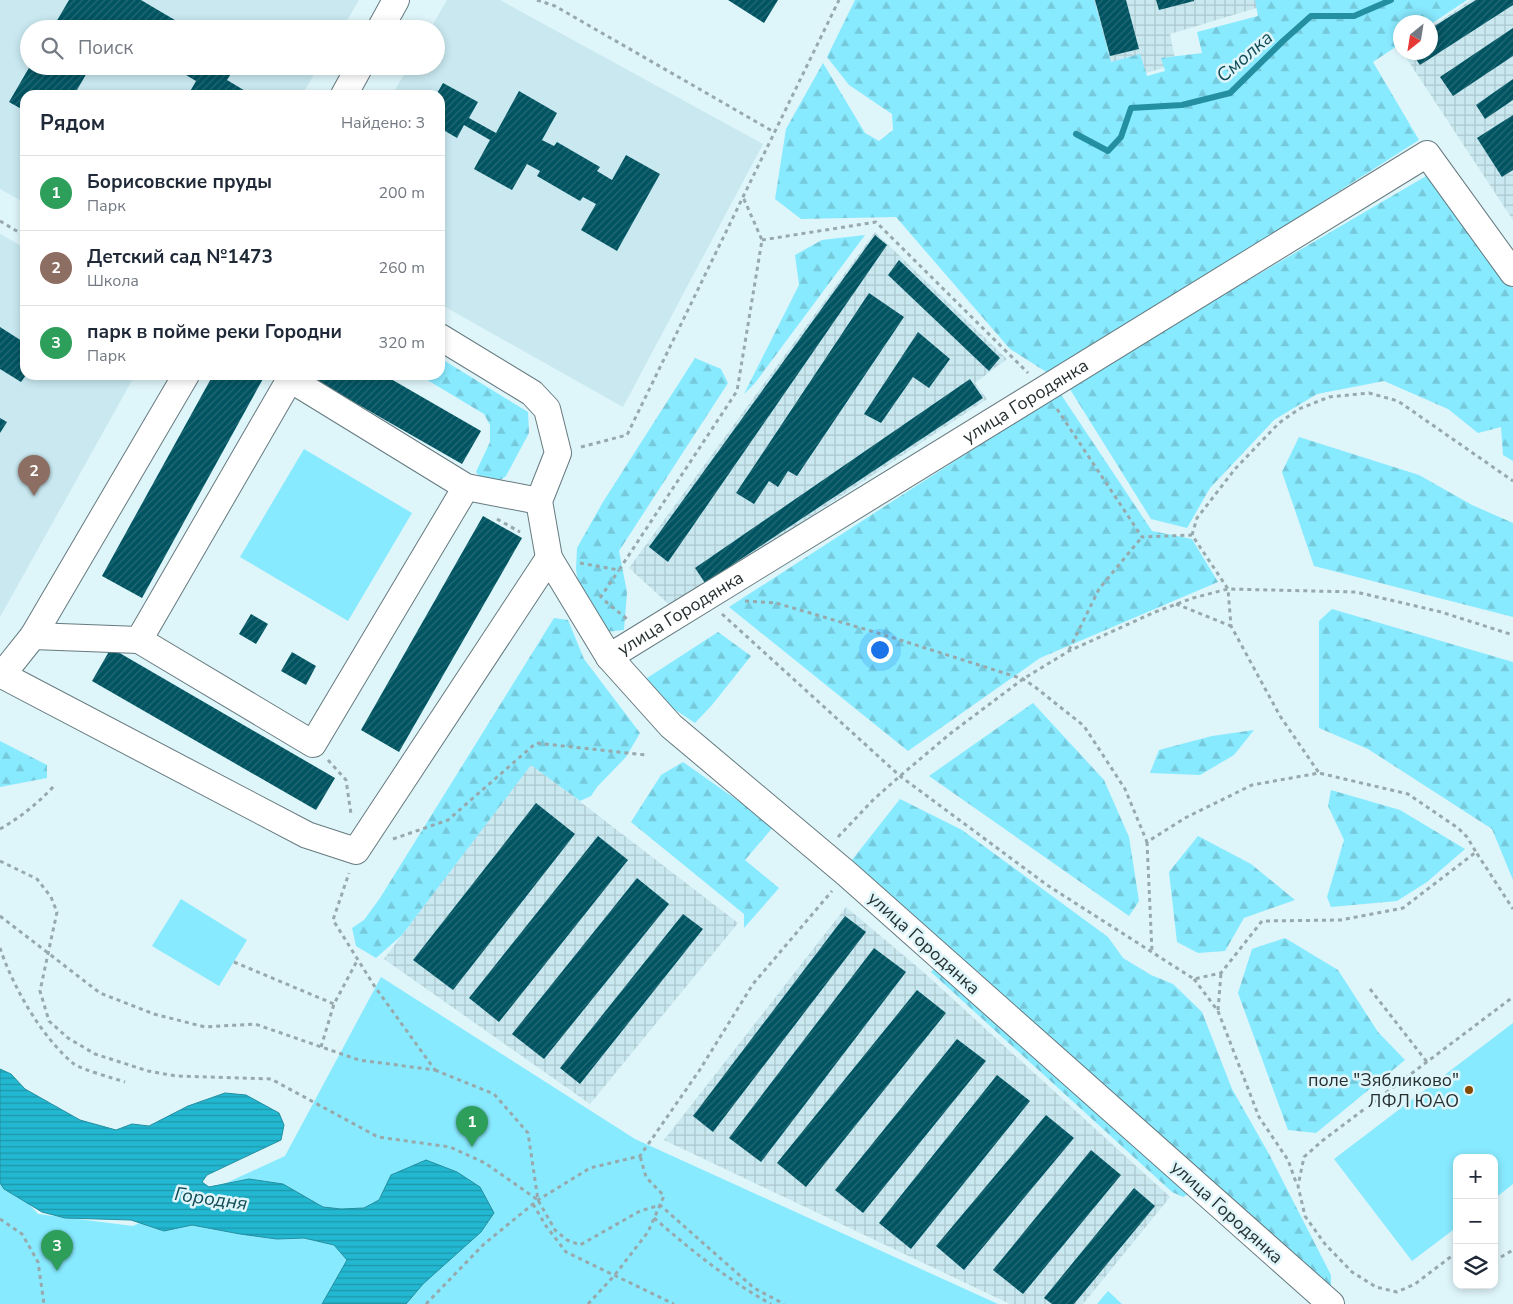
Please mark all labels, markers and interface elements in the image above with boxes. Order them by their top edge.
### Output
north arrow [1393,15,1438,60]
search box [20,20,445,75]
water label: Смолка [1211,25,1278,89]
icon: search [38,34,66,62]
text: Поиск [78,35,133,61]
text: Рядом [40,109,105,137]
text: Найдено: 3 [341,112,425,134]
text: Борисовские пруды [87,169,272,195]
text: 1 [51,182,61,204]
text: 200 m [378,182,425,204]
text: Парк [87,195,126,217]
text: Детский сад №1473 [87,244,273,270]
text: 2 [51,257,61,279]
text: 260 m [378,257,425,279]
text: Школа [87,270,139,292]
text: парк в пойме реки Городни [87,319,342,345]
text: 3 [51,332,61,354]
text: 320 m [378,332,425,354]
text: Парк [87,345,126,367]
street label: улица Городянка [958,353,1093,449]
pin: 2 [18,455,50,496]
street label: улица Городянка [613,565,748,661]
your location [867,637,893,663]
street label: улица Городянка [863,886,985,1000]
place label: поле "Зябликово" ЛФЛ ЮАО [1308,1068,1459,1113]
marker: поле "Зябликово" ЛФЛ ЮАО [1463,1084,1475,1096]
pin: 1 [456,1106,488,1147]
map controls [1453,1154,1498,1289]
button: + [1453,1154,1498,1199]
street label: улица Городянка [1166,1155,1288,1269]
water label: Городня [173,1181,249,1217]
button: − [1453,1199,1498,1244]
pin: 3 [41,1230,73,1271]
button: layers [1453,1244,1498,1289]

